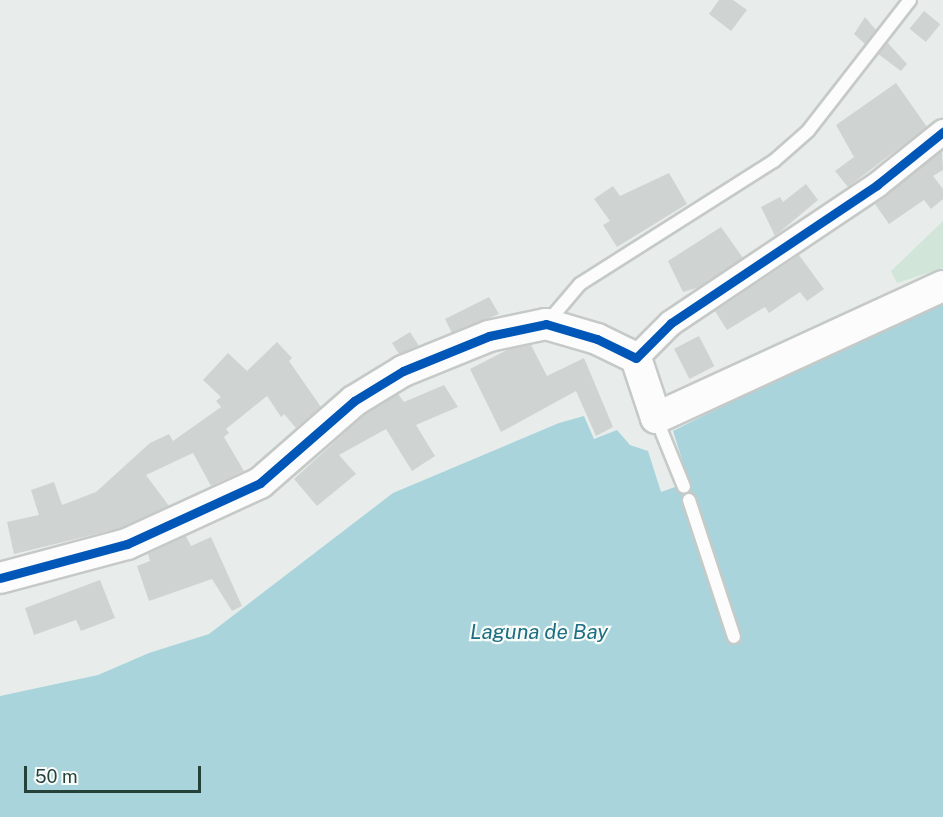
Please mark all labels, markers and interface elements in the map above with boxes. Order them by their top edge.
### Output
water label: Laguna de Bay [470,619,608,645]
scale bar [27,754,204,792]
text: 50 m [35,766,78,787]

